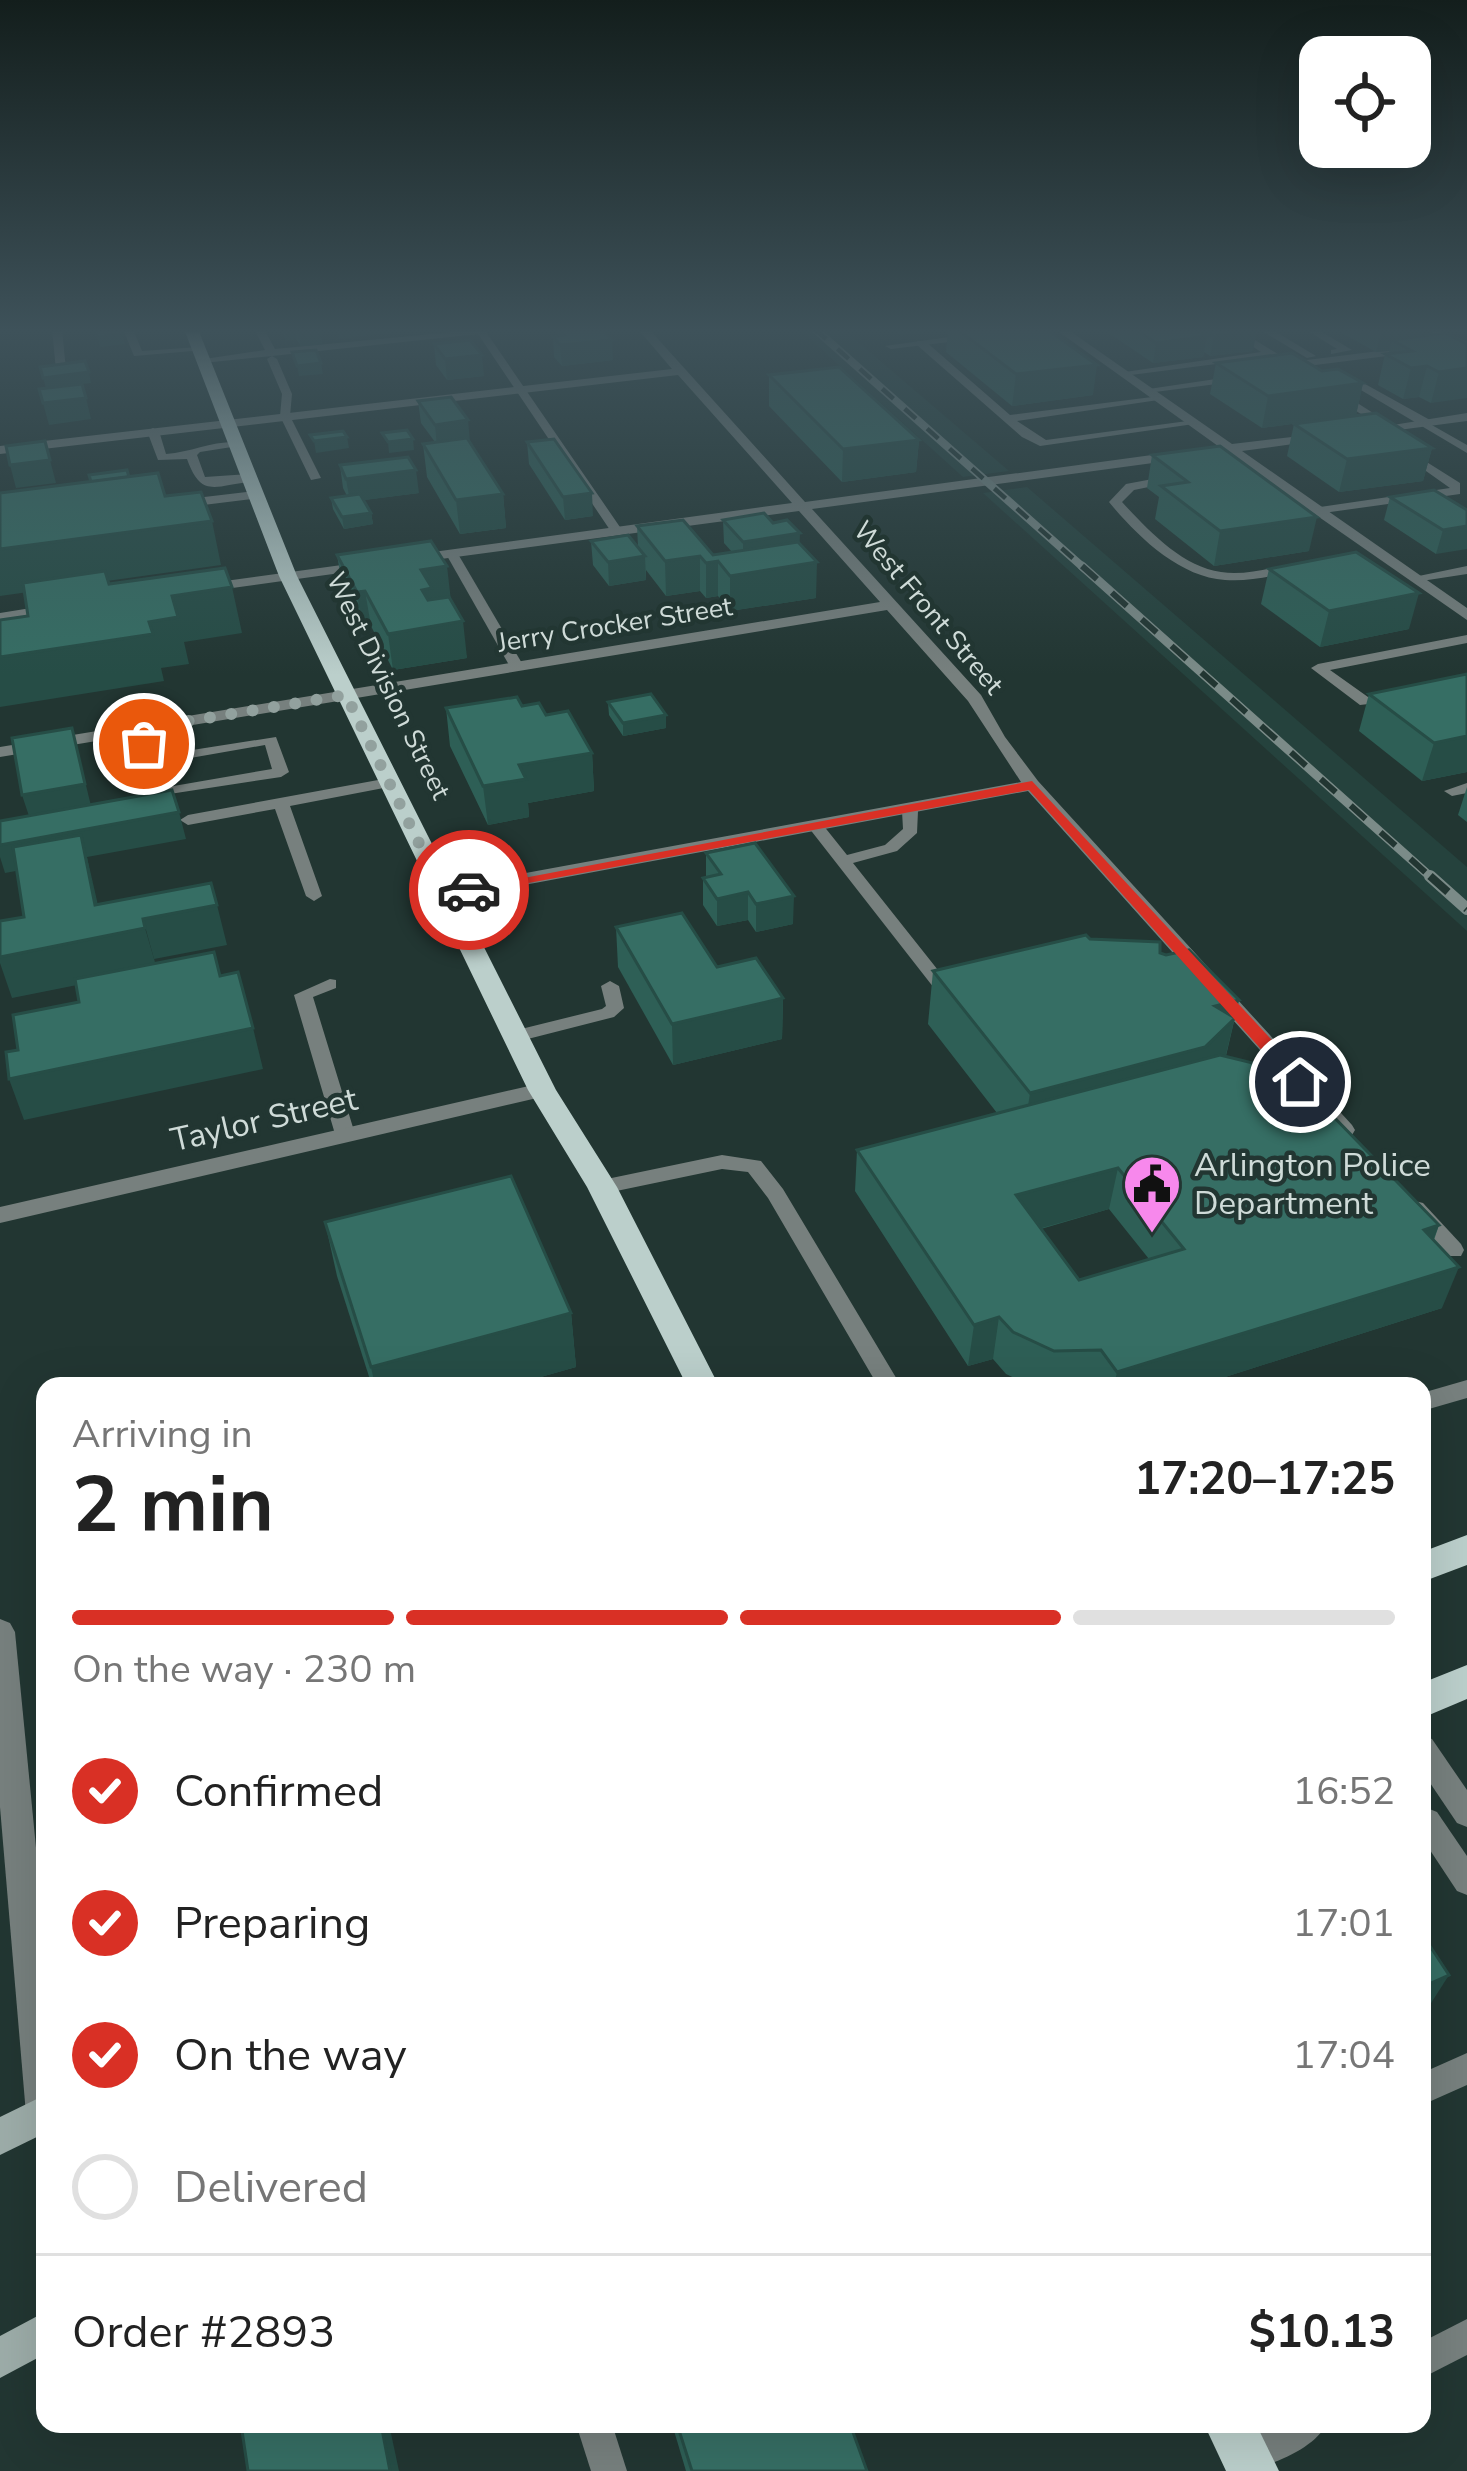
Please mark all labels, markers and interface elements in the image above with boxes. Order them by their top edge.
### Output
map controls [1299,36,1431,168]
button: locate [1299,36,1431,168]
street label: West Front Street [844,513,1012,703]
street label: West Division Street [317,566,459,806]
street label: Jerry Crocker Street [494,588,735,662]
pin [93,693,195,795]
icon: bag [111,711,177,777]
courier [409,830,529,950]
icon: car [436,857,502,923]
pin [1249,1031,1351,1133]
icon: home [1267,1049,1333,1115]
street label: Taylor Street [166,1077,362,1163]
place label: Arlington Police Department [1194,1143,1431,1226]
public building icon: Arlington Police Department [1121,1153,1183,1235]
text: Arriving in [72,1408,253,1461]
text: 17:20–17:25 [1134,1449,1395,1510]
text: 2 min [72,1452,274,1559]
text: On the way · 230 m [72,1643,416,1696]
icon: check [72,1758,138,1824]
text: Confirmed [174,1761,383,1822]
text: 16:52 [1293,1765,1395,1818]
icon: check [72,1890,138,1956]
text: Preparing [174,1893,370,1954]
text: 17:01 [1293,1897,1395,1950]
icon: check [72,2022,138,2088]
text: On the way [174,2025,407,2086]
text: 17:04 [1293,2029,1395,2082]
text: Delivered [174,2157,368,2218]
text: Order #2893 [72,2302,335,2363]
text: $10.13 [1249,2302,1395,2363]

